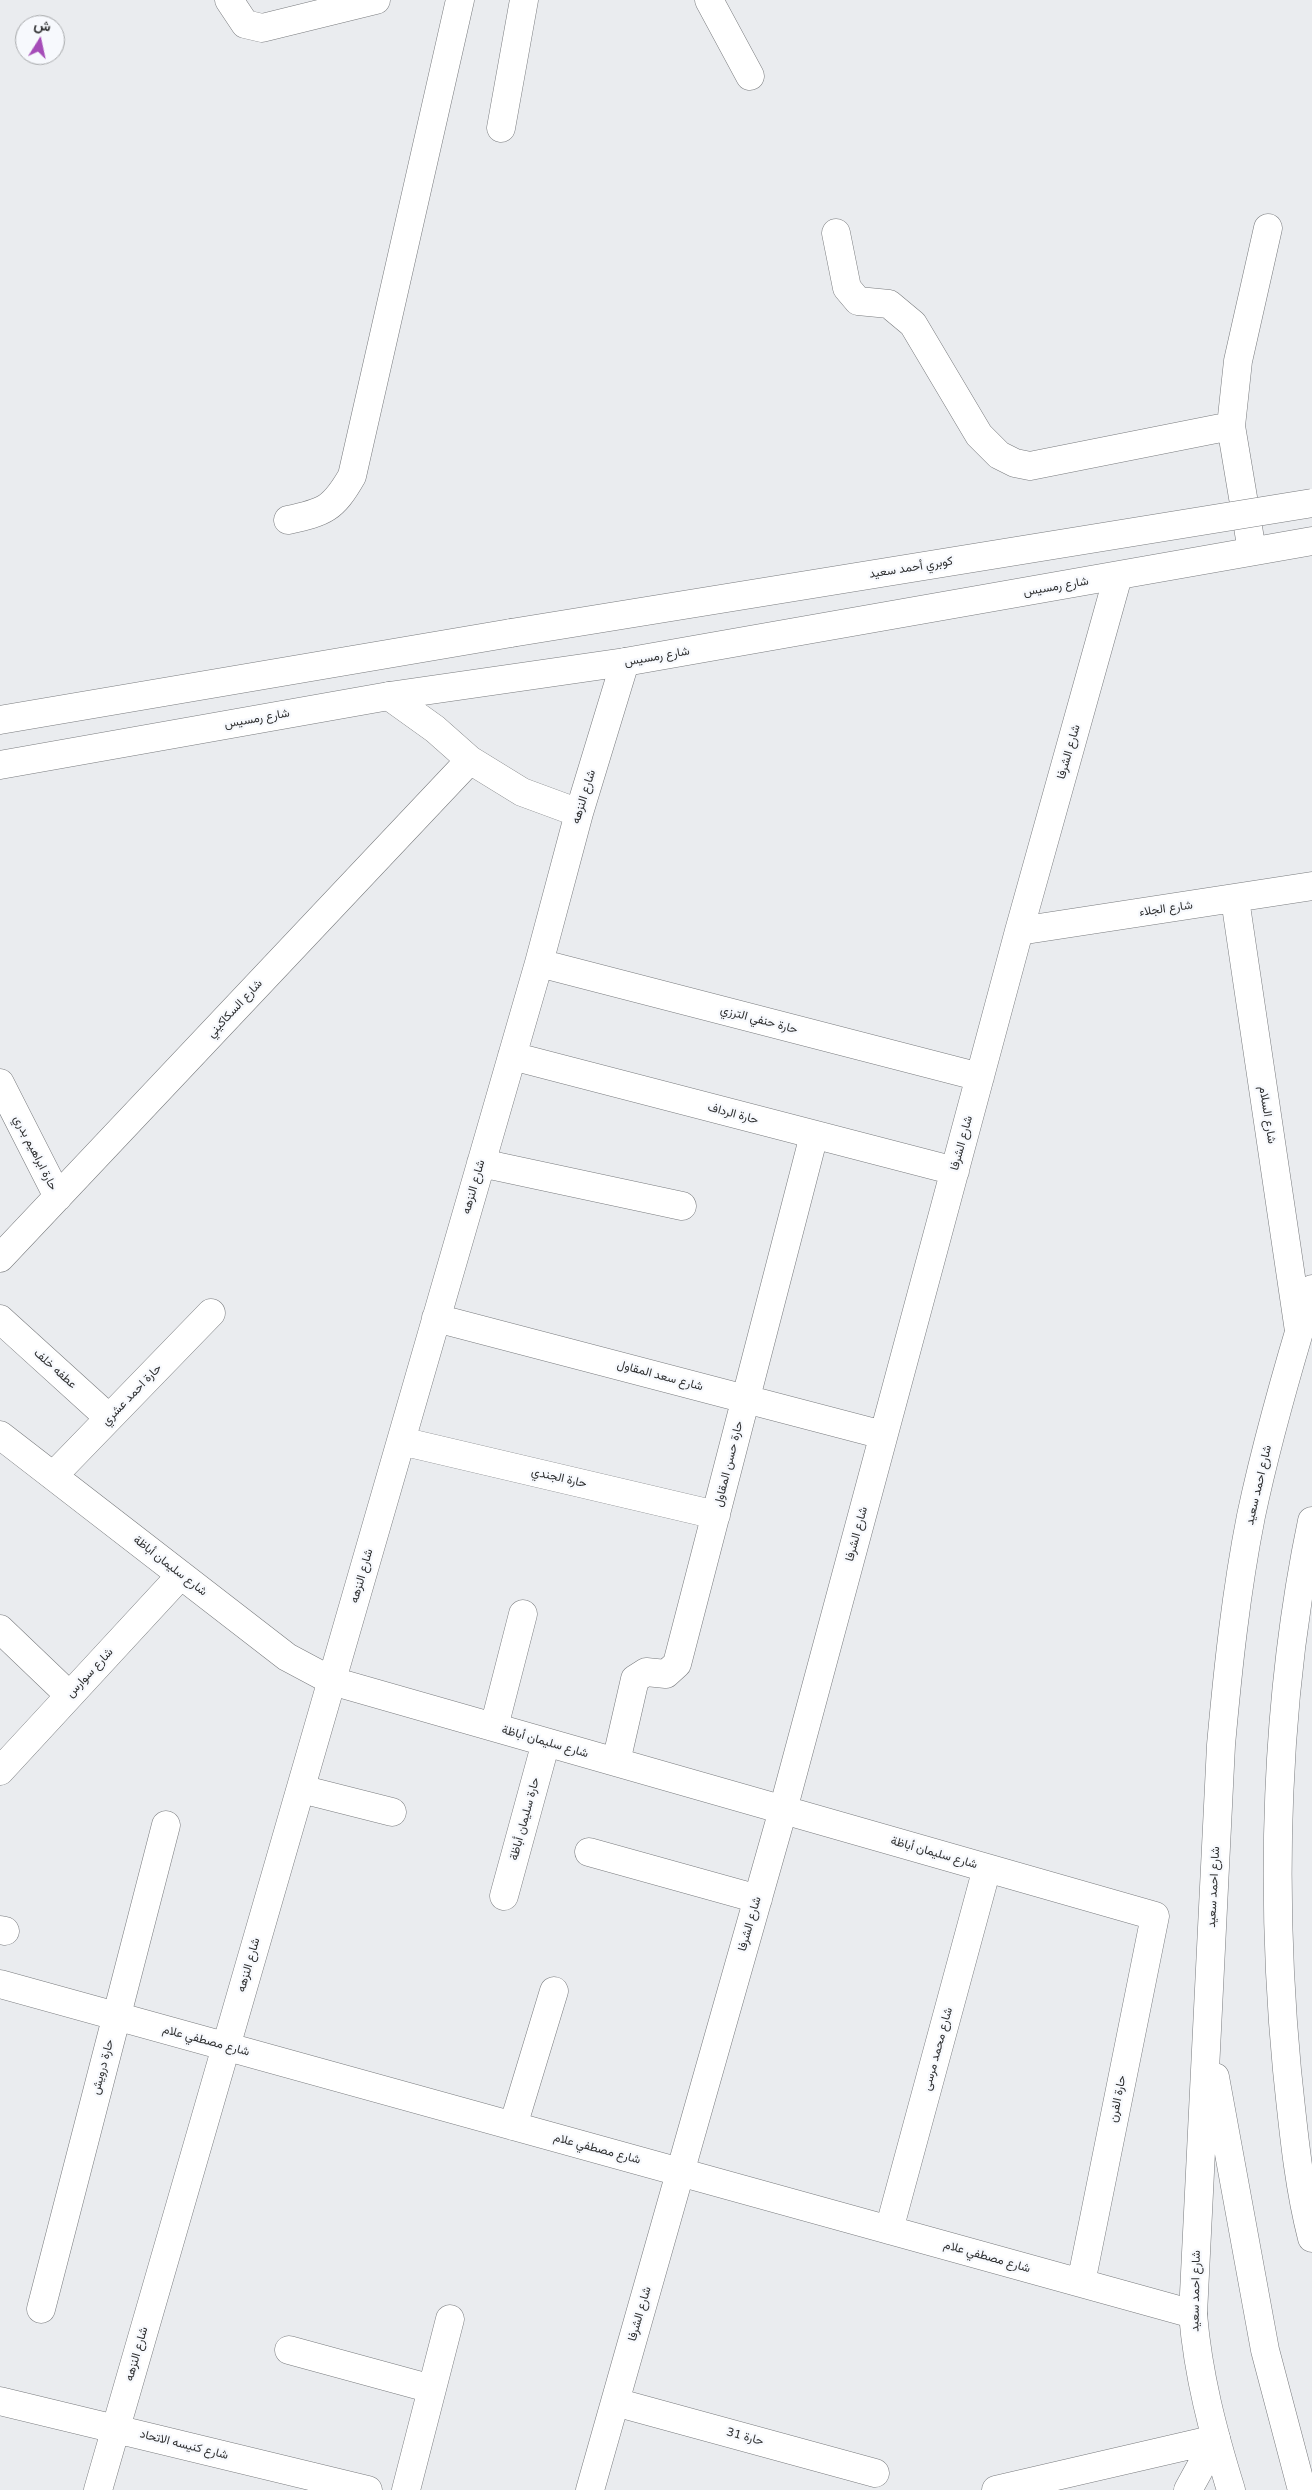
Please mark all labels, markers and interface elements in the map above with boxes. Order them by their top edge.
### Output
north arrow [15,15,65,65]
text: ش [33,16,52,36]
street label: كوبري أحمد سعيد [868,554,954,582]
street label: شارع رمسيس [1022,574,1090,600]
street label: شارع رمسيس [623,644,691,670]
street label: شارع رمسيس [223,706,291,732]
street label: شارع الشرفا [1054,723,1084,781]
street label: شارع النزهه [569,768,599,826]
street label: شارع الجلاء [1138,898,1194,920]
street label: شارع السكاكيني [204,977,266,1041]
street label: حارة حنفي الترزي [719,1003,799,1037]
street label: شارع السلام [1255,1085,1279,1145]
street label: حارة الرداف [706,1100,760,1128]
street label: حارة ابراهيم بدري [10,1113,60,1193]
street label: شارع الشرفا [948,1114,976,1172]
street label: شارع النزهه [459,1158,489,1216]
street label: عطفه خلف [31,1346,79,1392]
street label: شارع سعد المقاول [615,1358,705,1394]
street label: حارة احمد عشري [99,1361,165,1429]
street label: حارة حسن المقاول [711,1419,747,1509]
street label: شارع احمد سعيد [1243,1444,1275,1526]
street label: حارة الجندي [530,1465,588,1491]
street label: شارع الشرفا [843,1505,871,1563]
street label: شارع سليمان أباظة [130,1533,210,1599]
street label: شارع النزهه [347,1547,377,1605]
street label: شارع سوارس [64,1645,116,1701]
street label: شارع سليمان أباظة [500,1723,590,1761]
street label: حارة سليمان أباظة [507,1776,543,1862]
street label: شارع سليمان أباظة [889,1834,979,1872]
street label: شارع احمد سعيد [1205,1846,1223,1928]
street label: شارع الشرفا [735,1895,765,1953]
street label: شارع النزهه [234,1936,264,1994]
street label: شارع محمد مرسى [920,2006,956,2092]
street label: شارع مصطفي علام [161,2022,251,2060]
street label: حارة درويش [89,2038,117,2096]
street label: حارة الفرن [1106,2074,1130,2124]
street label: شارع مصطفي علام [552,2130,642,2168]
street label: شارع مصطفي علام [942,2238,1032,2276]
street label: شارع احمد سعيد [1188,2250,1204,2332]
street label: شارع الشرفا [625,2285,655,2343]
street label: شارع النزهه [122,2325,152,2383]
street label: حارة 31 [725,2425,765,2449]
street label: شارع كنيسه الاتحاد [138,2427,230,2463]

